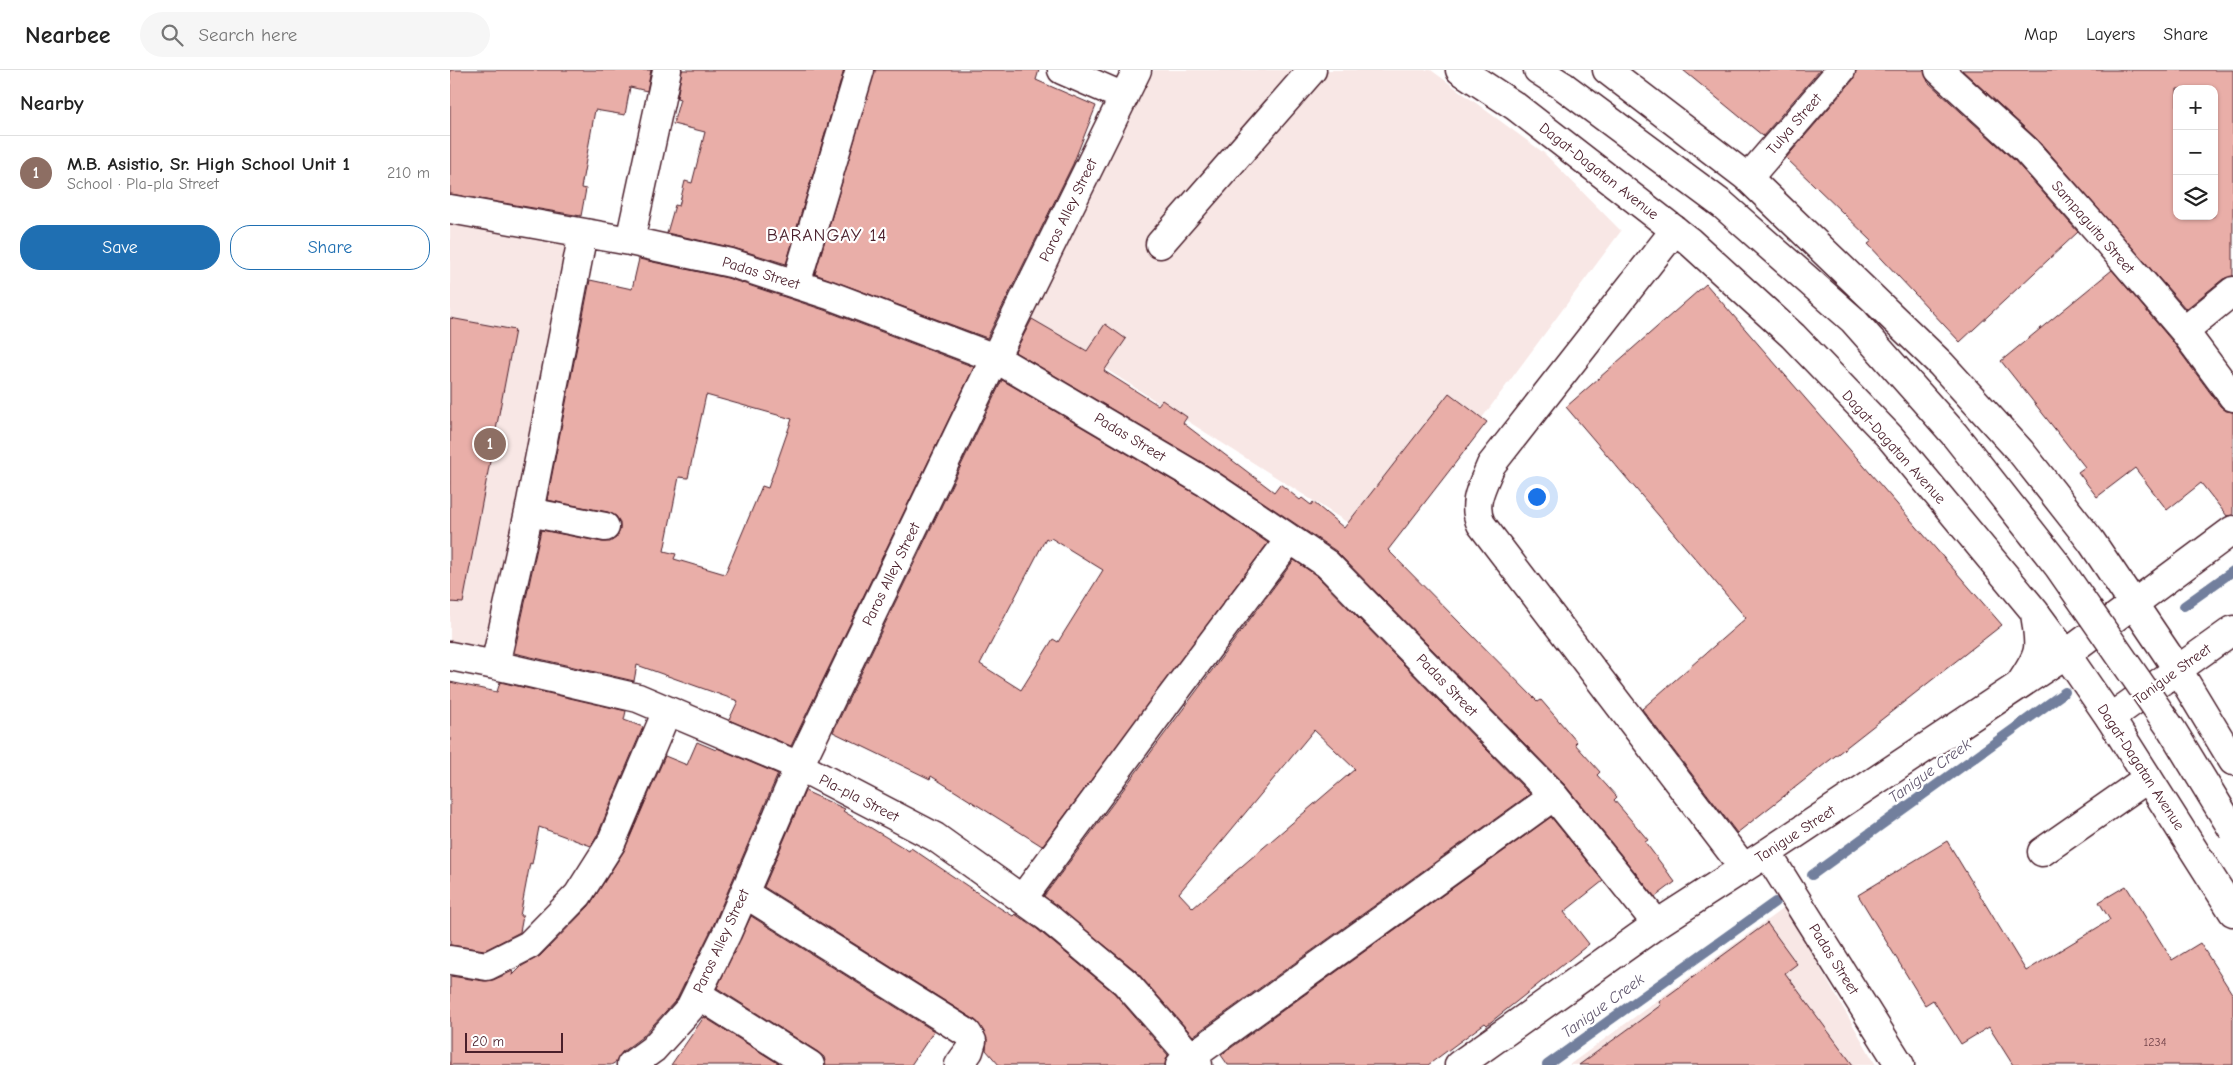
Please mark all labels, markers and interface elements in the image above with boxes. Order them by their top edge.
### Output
search box [140,12,490,57]
text: Nearbee [25,21,110,49]
icon: search [158,21,186,49]
text: Search here [198,24,297,46]
text: Map [2024,24,2058,45]
text: Layers [2086,24,2135,45]
text: Share [2163,24,2208,45]
map controls [2173,85,2218,220]
button: + [2173,85,2218,130]
street label: Tulya Street [1762,89,1826,158]
text: Nearby [20,91,84,115]
street label: Dagat-Dagatan Avenue [1536,119,1663,224]
button: − [2173,130,2218,175]
text: M.B. Asistio, Sr. High School Unit 1 [67,153,350,175]
street label: Paros Alley Street [1035,155,1101,264]
text: 1 [33,164,39,182]
text: 210 m [387,164,430,182]
text: School · Pla-pla Street [67,175,219,193]
button: layers [2173,175,2218,220]
street label: Sampaguita Street [2048,177,2139,278]
button: Save [20,225,220,270]
button: Share [230,225,430,270]
district label: BARANGAY 14 [767,225,887,246]
street label: Padas Street [720,253,803,294]
street label: Dagat-Dagatan Avenue [1838,386,1950,508]
street label: Padas Street [1091,409,1170,466]
pin: 1 [474,425,506,463]
your location [1524,484,1550,510]
street label: Paros Alley Street [858,519,924,628]
street label: Tanigue Street [2130,639,2215,708]
street label: Padas Street [1413,650,1482,721]
street label: Dagat-Dagatan Avenue [2094,701,2189,834]
water label: Tanigue Creek [1885,735,1975,807]
street label: Pla-pla Street [816,770,902,826]
street label: Tanigue Street [1752,801,1839,866]
street label: Paros Alley Street [689,886,753,996]
street label: Padas Street [1805,920,1863,998]
water label: Tanigue Creek [1558,970,1648,1042]
scale bar [465,1030,562,1053]
text: 20 m [472,1033,504,1050]
house number: 1234 [2144,1035,2167,1049]

